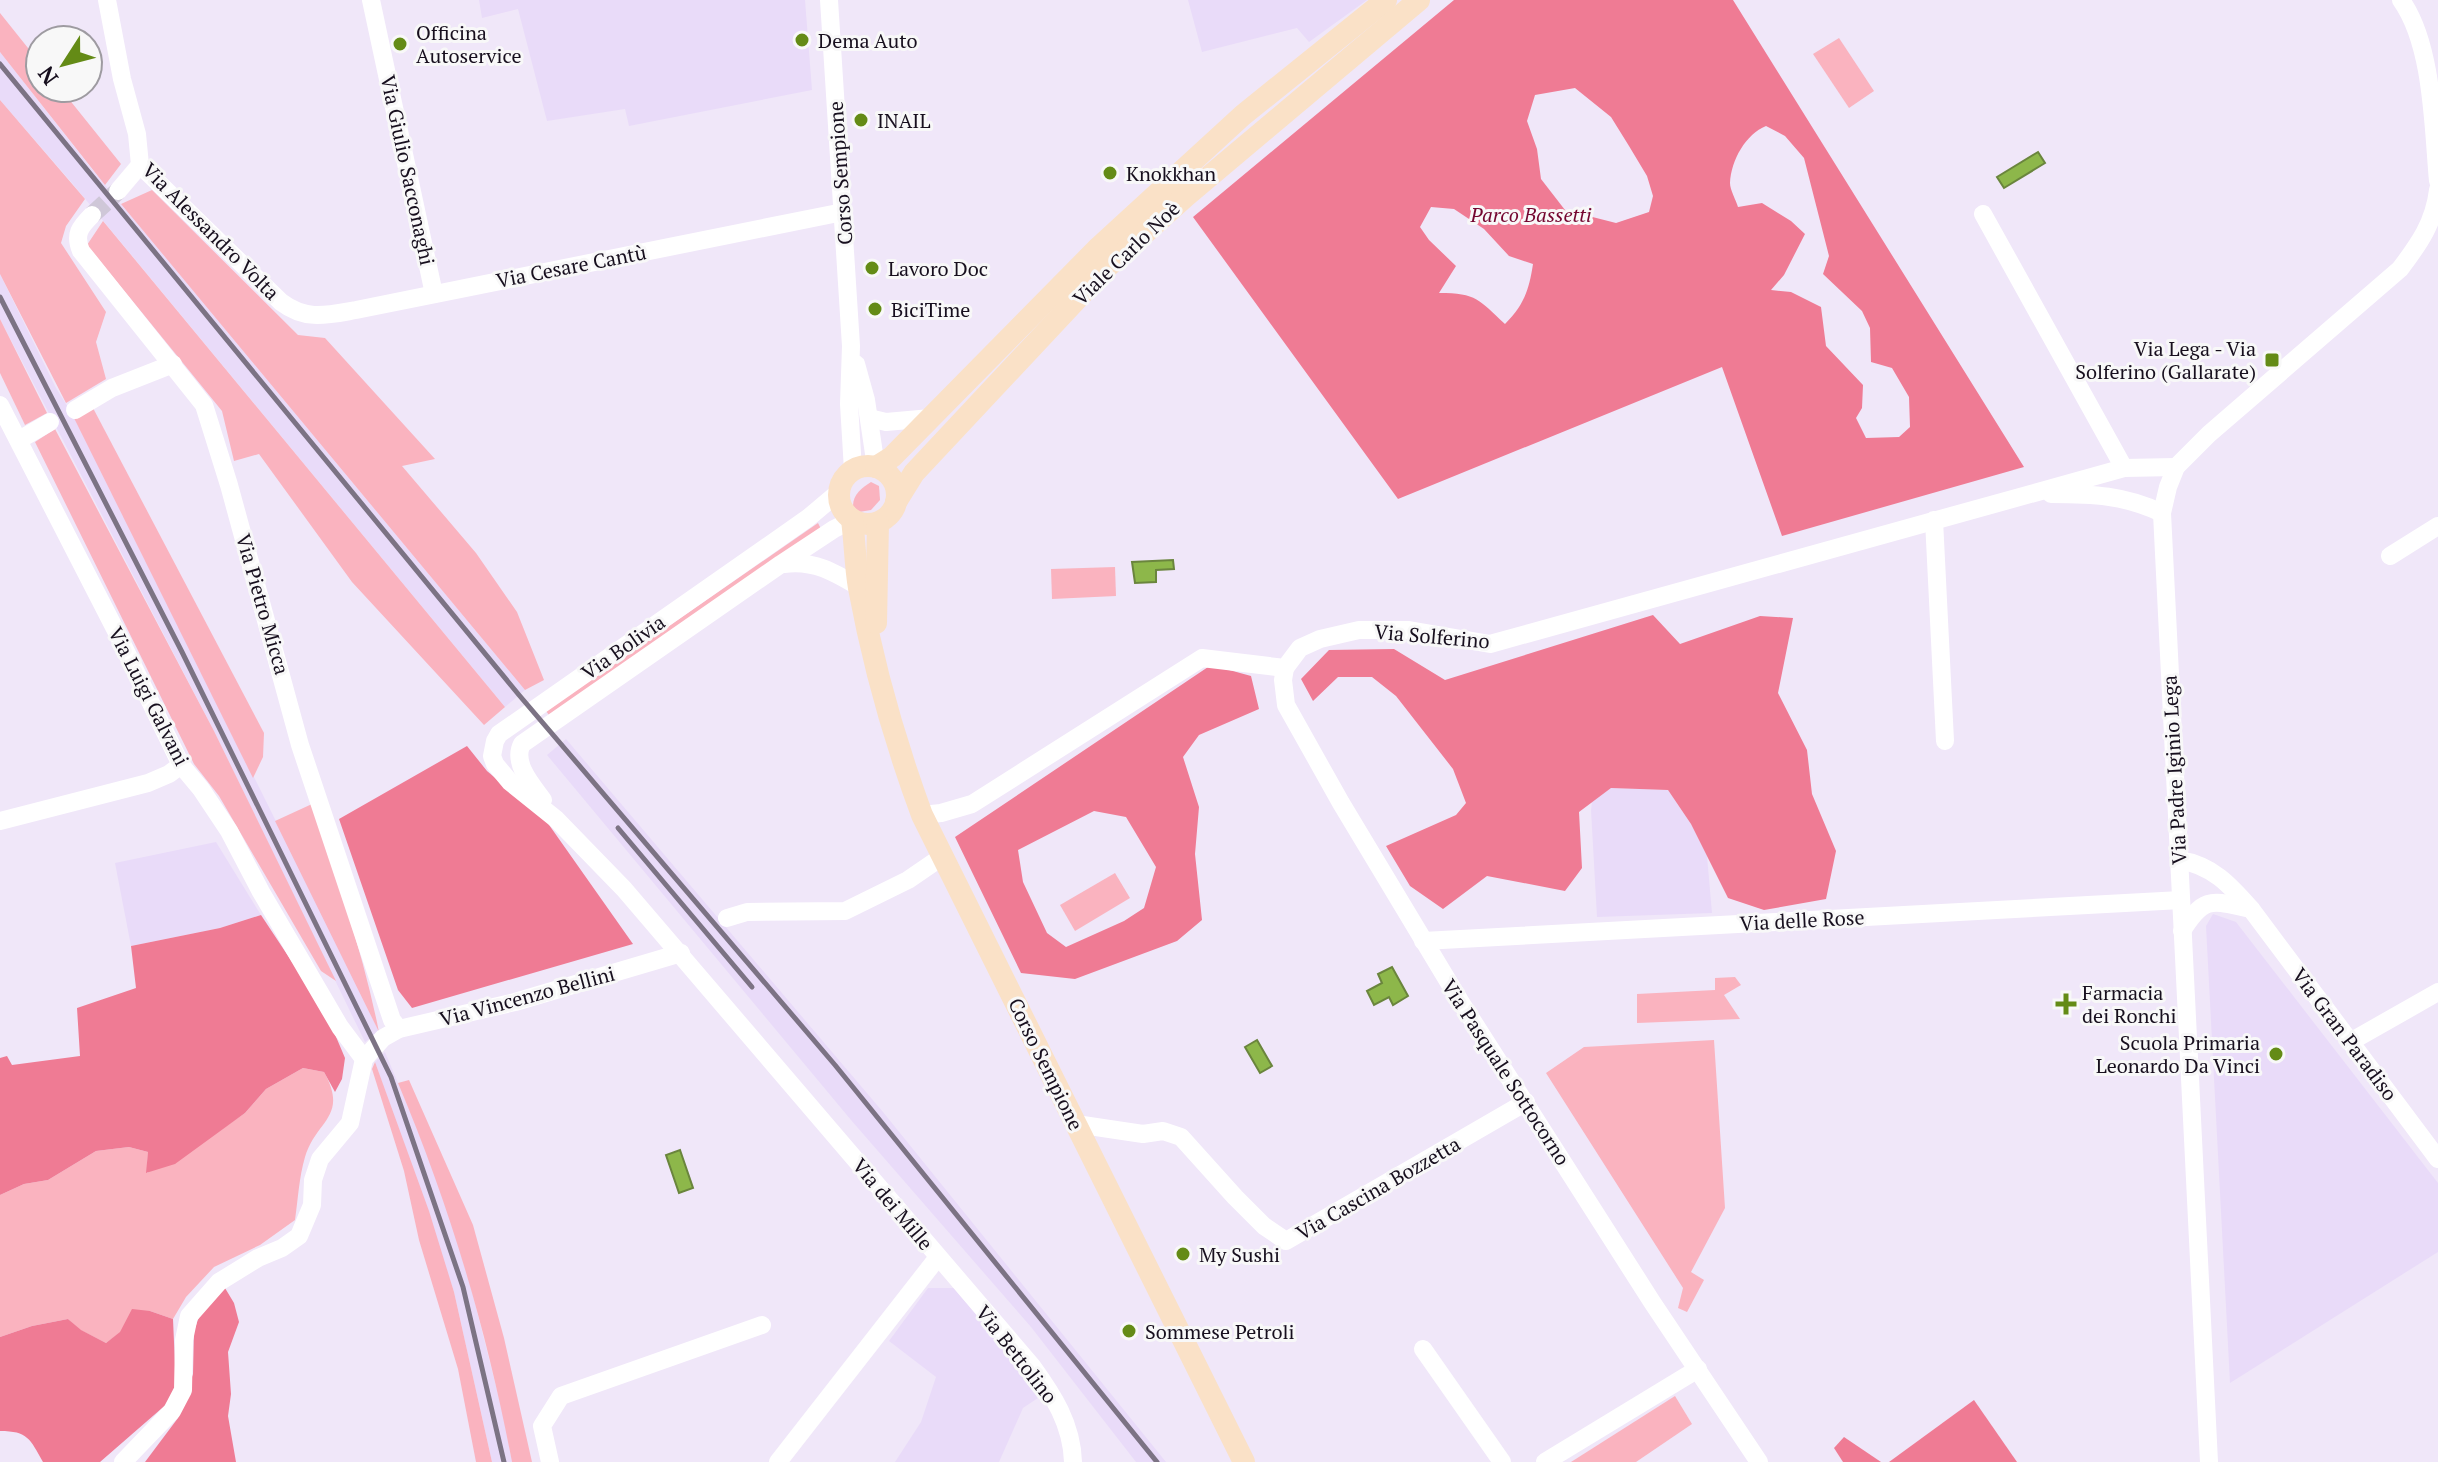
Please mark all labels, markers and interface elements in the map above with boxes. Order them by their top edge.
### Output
place label: Officina Autoservice [416,19,522,69]
north arrow [24,24,104,104]
place label: Dema Auto [818,27,918,54]
marker: Dema Auto [793,31,811,49]
marker: Officina Autoservice [391,35,409,53]
text: N [31,61,64,91]
street label: Via Giulio Sacconaghi [375,72,441,268]
street label: Corso Sempione [822,100,858,246]
place label: INAIL [877,107,930,134]
marker: INAIL [852,111,870,129]
street label: Via Alessandro Volta [136,156,286,306]
place label: Knokkhan [1126,160,1216,187]
marker: Knokkhan [1101,164,1119,182]
street label: Viale Carlo Noè [1067,195,1185,311]
park label: Parco Bassetti [1469,201,1592,228]
street label: Via Cesare Cantù [494,238,648,294]
place label: Lavoro Doc [888,255,988,282]
marker: Lavoro Doc [863,259,881,277]
place label: BiciTime [891,296,970,323]
marker: BiciTime [866,300,884,318]
place label: Via Lega - Via Solferino (Gallarate) [2075,335,2256,385]
marker: Via Lega - Via Solferino (Gallarate) [2263,351,2281,369]
street label: Via Pietro Micca [230,530,296,678]
street label: Via Bolivia [576,608,670,686]
street label: Via Solferino [1373,618,1491,654]
street label: Via Luigi Galvani [102,622,196,770]
street label: Via Padre Iginio Lega [2156,675,2192,865]
street label: Via delle Rose [1739,903,1865,937]
street label: Via Vincenzo Bellini [436,960,618,1032]
street label: Via Gran Paradiso [2286,962,2404,1106]
street label: Via Pasquale Sottocorno [1436,974,1576,1170]
place label: Farmacia dei Ronchi [2082,979,2176,1029]
street label: Corso Sempione [1002,993,1090,1135]
marker: Farmacia dei Ronchi [2057,995,2075,1013]
place label: Scuola Primaria Leonardo Da Vinci [2096,1029,2260,1079]
marker: Scuola Primaria Leonardo Da Vinci [2267,1045,2285,1063]
street label: Via Cascina Bozzetta [1291,1130,1465,1246]
street label: Via dei Mille [847,1152,939,1256]
place label: My Sushi [1199,1241,1280,1268]
marker: My Sushi [1174,1245,1192,1263]
street label: Via Bettolino [970,1299,1064,1409]
place label: Sommese Petroli [1145,1318,1295,1345]
marker: Sommese Petroli [1120,1322,1138,1340]

